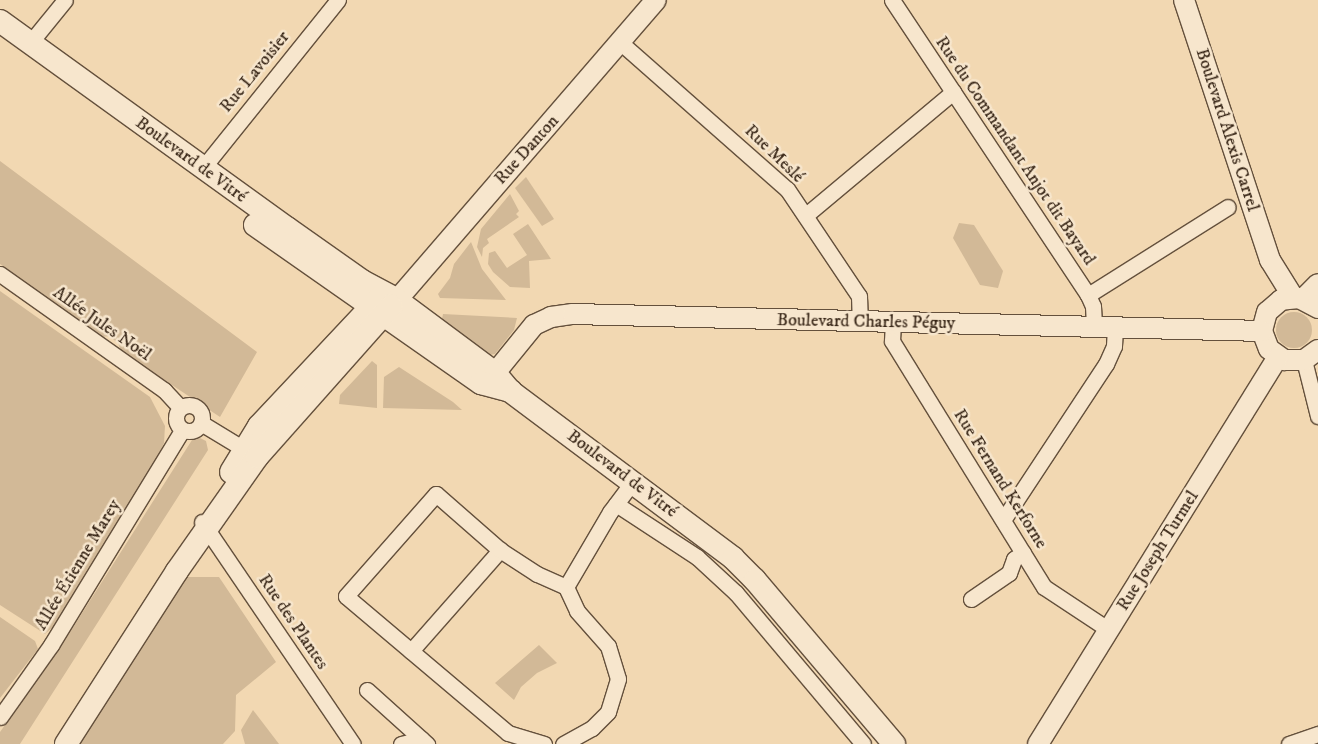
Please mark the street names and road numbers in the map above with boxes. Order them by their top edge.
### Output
street label: Rue Lavoisier [216,27,294,117]
street label: Rue du Commandant Anjot dit Bayard [930,32,1100,270]
street label: Boulevard Alexis Carrel [1190,46,1264,214]
street label: Rue Danton [490,111,564,189]
street label: Boulevard de Vitré [131,112,251,208]
street label: Rue Meslé [740,120,808,188]
street label: Allée Jules Noël [49,282,155,366]
street label: Boulevard Charles Péguy [776,310,956,334]
street label: Rue Fernand Kerforne [948,405,1052,553]
street label: Boulevard de Vitré [563,425,681,523]
street label: Rue Joseph Turmel [1112,487,1204,615]
street label: Allée Étienne Marey [31,496,125,634]
street label: Rue des Plantes [253,570,333,674]

